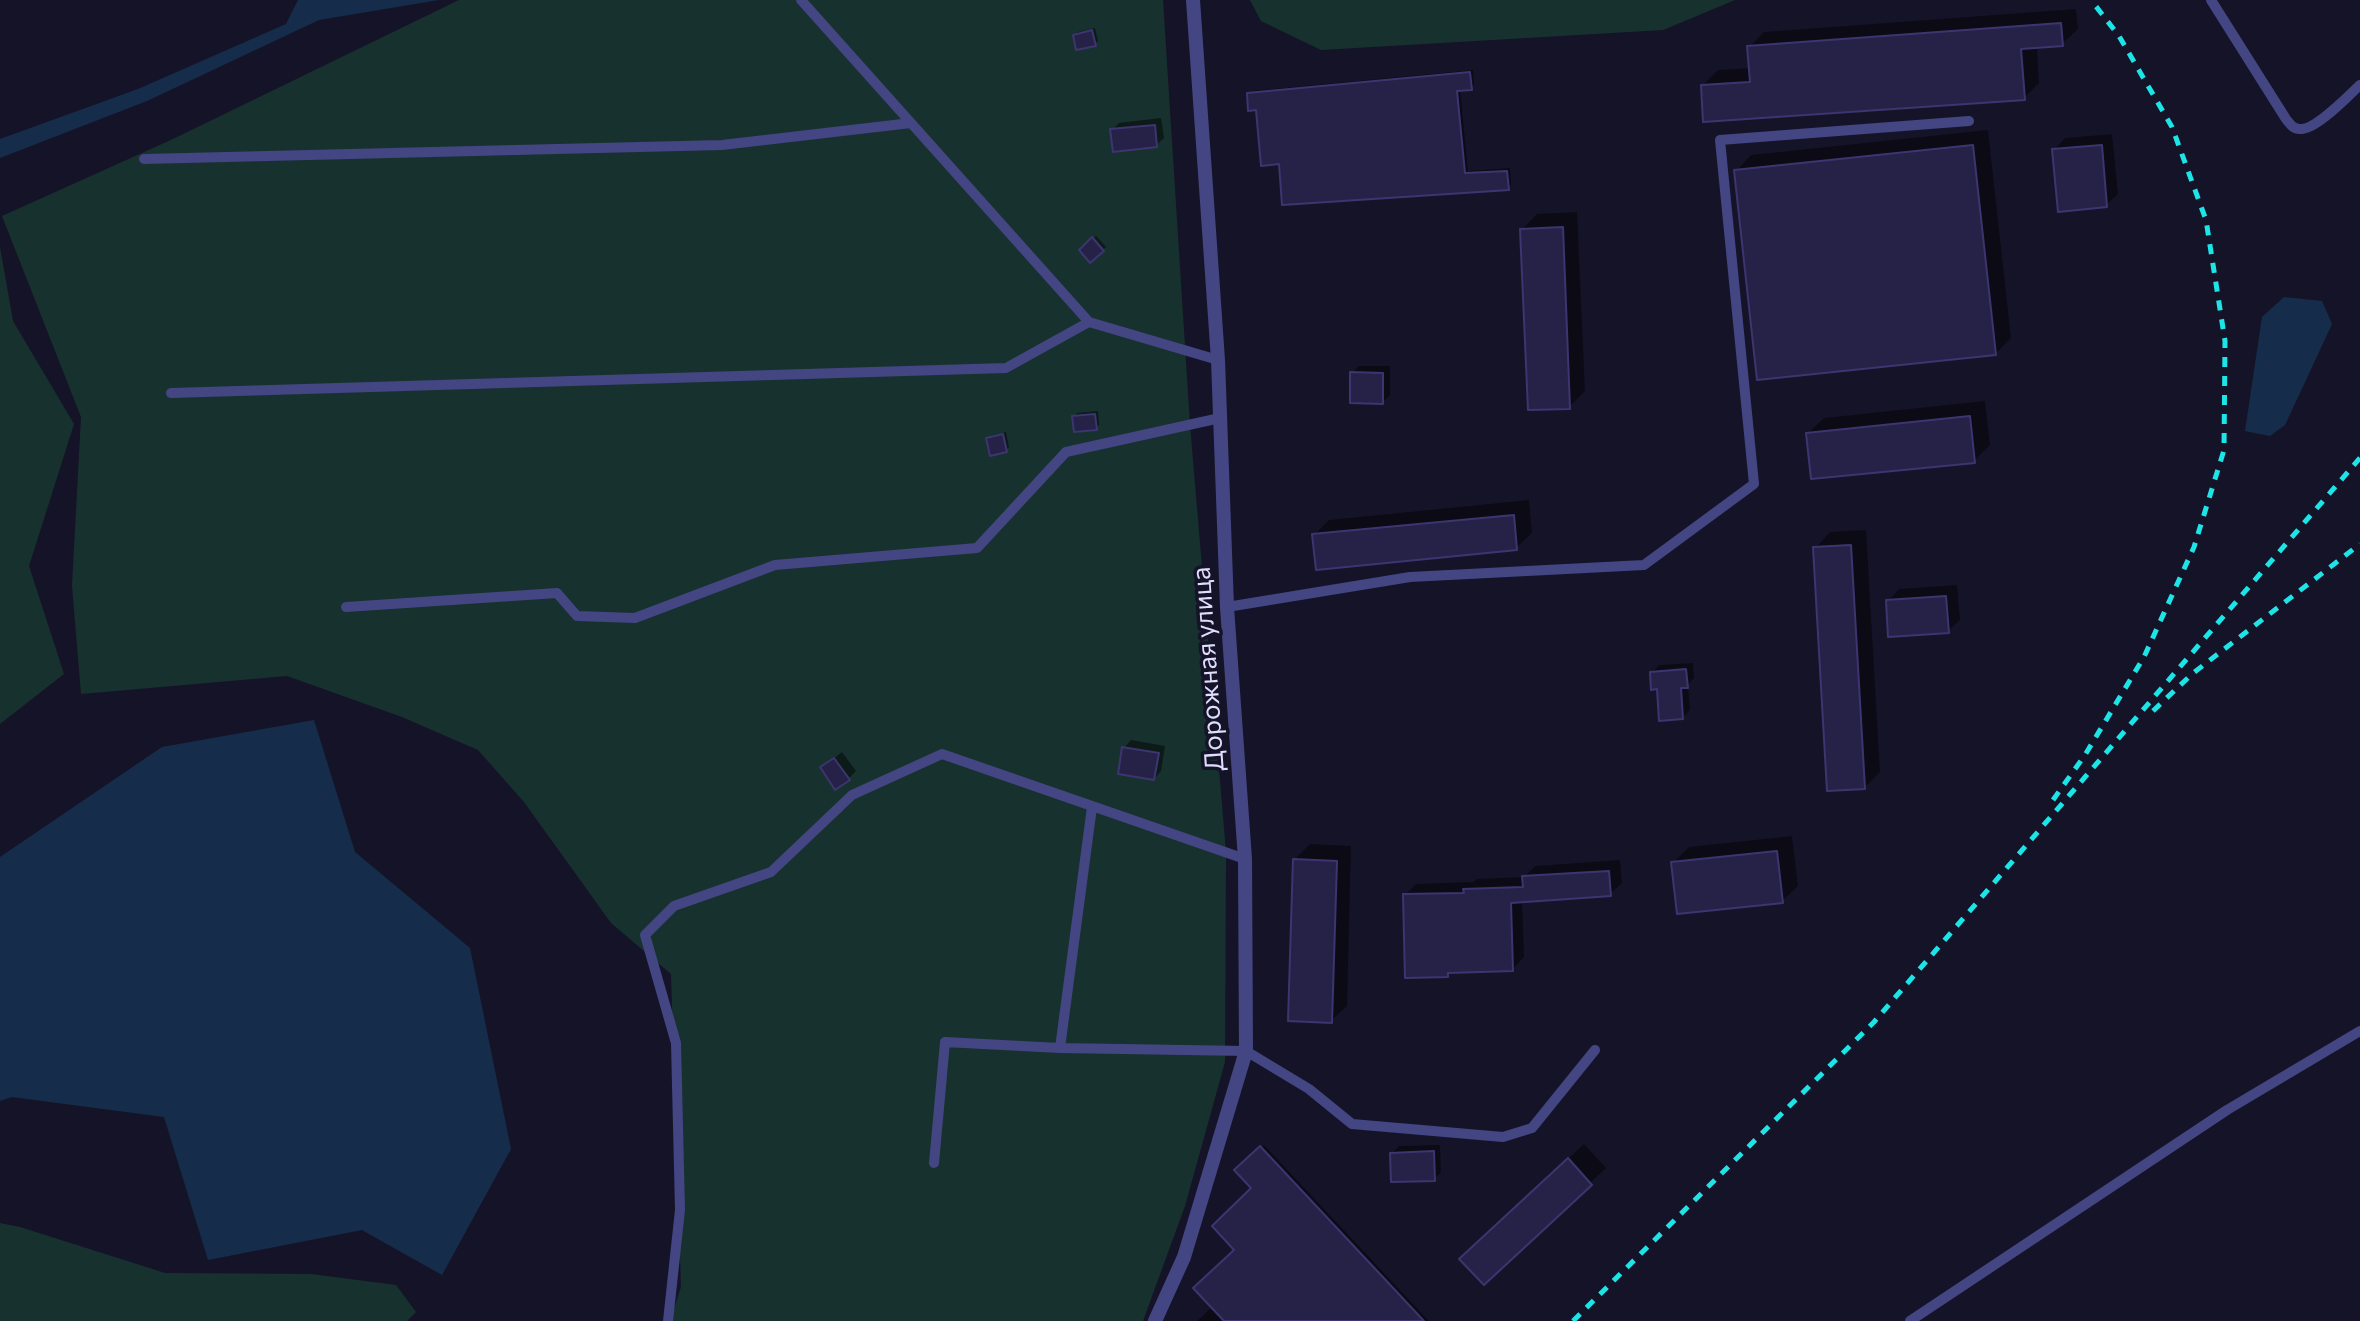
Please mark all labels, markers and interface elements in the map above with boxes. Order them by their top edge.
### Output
street label: Дорожная улица [1185,566,1231,772]

